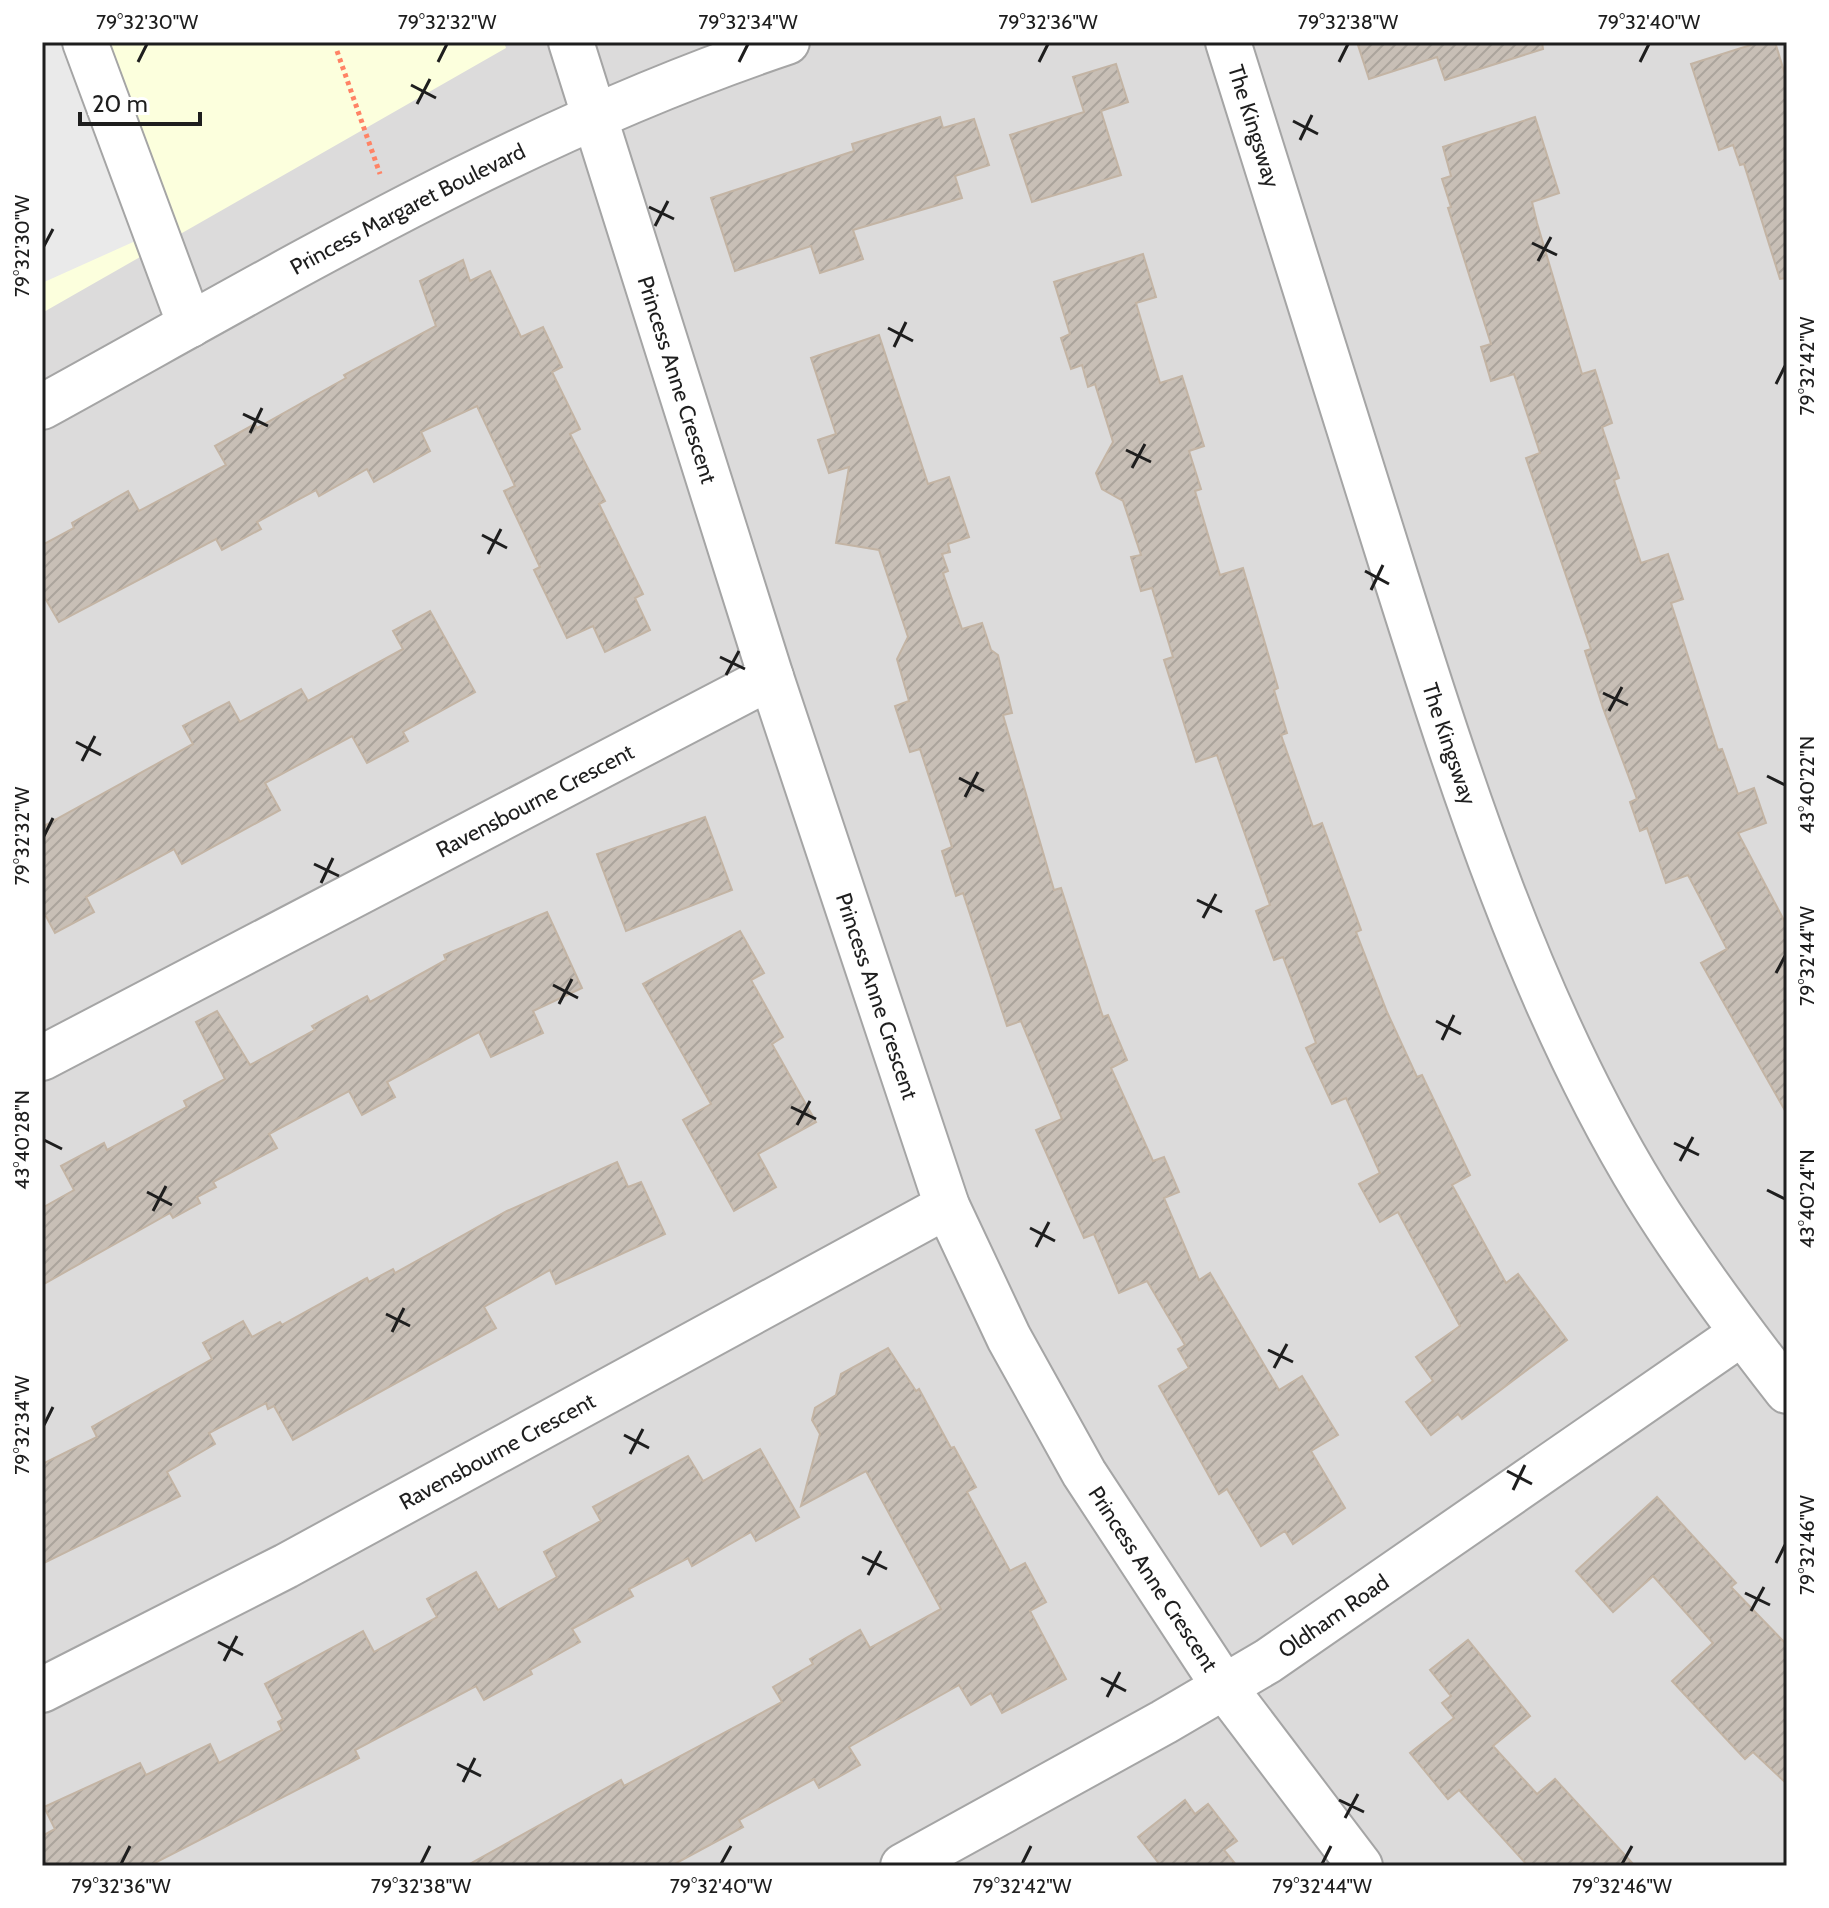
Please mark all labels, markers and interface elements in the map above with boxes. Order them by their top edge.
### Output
text: 79°32'30"W [96,10,198,34]
text: 79°32'32"W [398,10,496,34]
text: 79°32'34"W [698,10,798,34]
text: 79°32'36"W [998,10,1098,34]
text: 79°32'38"W [1298,10,1398,34]
text: 79°32'40"W [1598,10,1700,34]
street label: The Kingsway [1222,62,1286,191]
scale bar [80,76,200,126]
text: 20 m [92,89,148,118]
street label: Princess Margaret Boulevard [286,138,530,281]
text: 79°32'30"W [10,195,34,297]
street label: Princess Anne Crescent [632,273,722,487]
text: 79°32'42"W [1795,316,1819,416]
street label: The Kingsway [1416,679,1482,809]
text: 43°40'22"N [1795,736,1819,834]
street label: Ravensbourne Crescent [432,738,639,864]
text: 79°32'32"W [10,787,34,885]
street label: Princess Anne Crescent [830,889,924,1104]
text: 79°32'44"W [1795,906,1819,1006]
text: 43°40'28"N [10,1090,34,1190]
text: 43°40'24"N [1795,1150,1819,1248]
text: 79°32'34"W [10,1375,34,1475]
street label: Ravensbourne Crescent [395,1387,600,1516]
street label: Princess Anne Crescent [1082,1481,1224,1677]
text: 79°32'46"W [1795,1495,1819,1595]
street label: Oldham Road [1273,1569,1394,1664]
text: 79°32'36"W [71,1874,171,1898]
text: 79°32'38"W [371,1874,471,1898]
text: 79°32'40"W [670,1874,772,1898]
text: 79°32'42"W [973,1874,1072,1898]
text: 79°32'44"W [1272,1874,1372,1898]
text: 79°32'46"W [1572,1874,1672,1898]

